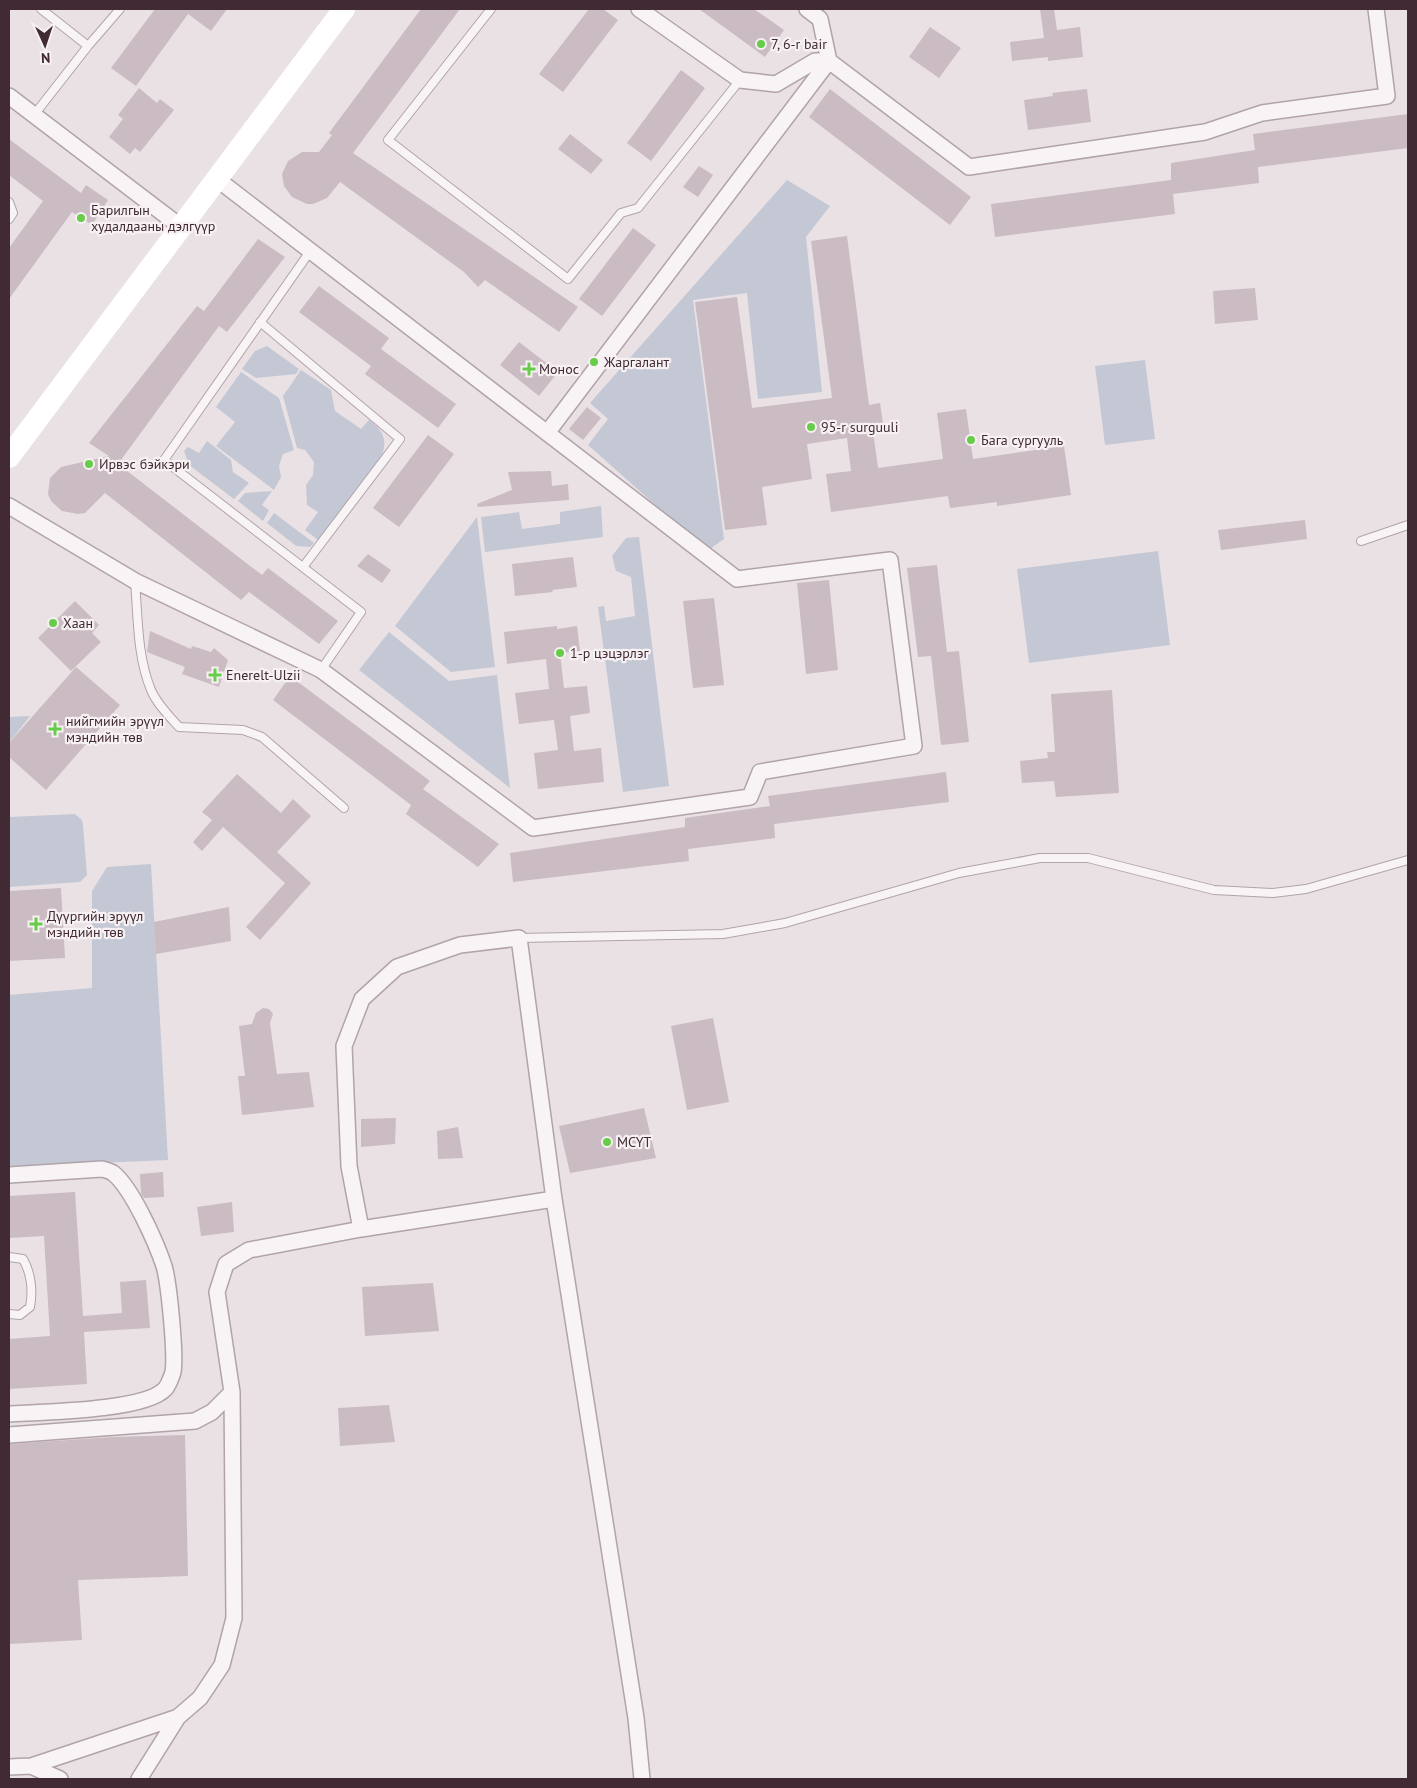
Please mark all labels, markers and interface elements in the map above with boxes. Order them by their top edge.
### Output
north arrow [20,20,70,70]
place label: 7, 6-r bair [771,35,827,53]
marker: 7, 6-r bair [755,38,767,50]
text: N [41,49,51,67]
place label: Барилгын худалдааны дэлгүүр [91,201,215,235]
marker: Барилгын худалдааны дэлгүүр [75,212,87,224]
place label: Жаргалант [603,353,669,371]
marker: Жаргалант [588,356,600,368]
place label: Монос [539,360,579,378]
marker: Монос [523,363,535,375]
place label: 95-r surguuli [821,418,898,436]
marker: 95-r surguuli [805,421,817,433]
place label: Бага сургууль [981,431,1064,449]
marker: Бага сургууль [965,434,977,446]
place label: Ирвэс бэйкэри [99,455,190,473]
marker: Ирвэс бэйкэри [83,458,95,470]
place label: Хаан [63,614,93,632]
marker: Хаан [47,617,59,629]
place label: 1-р цэцэрлэг [570,644,649,662]
marker: 1-р цэцэрлэг [554,647,566,659]
place label: Enerelt-Ulzii [226,666,301,684]
marker: Enerelt-Ulzii [208,668,222,682]
place label: нийгмийн эрүүл мэндийн төв [66,712,164,746]
marker: нийгмийн эрүүл мэндийн төв [48,722,62,736]
place label: Дүүргийн эрүүл мэндийн төв [47,907,143,941]
marker: Дүүргийн эрүүл мэндийн төв [29,917,43,931]
place label: МСҮТ [617,1133,651,1151]
marker: МСҮТ [601,1136,613,1148]

